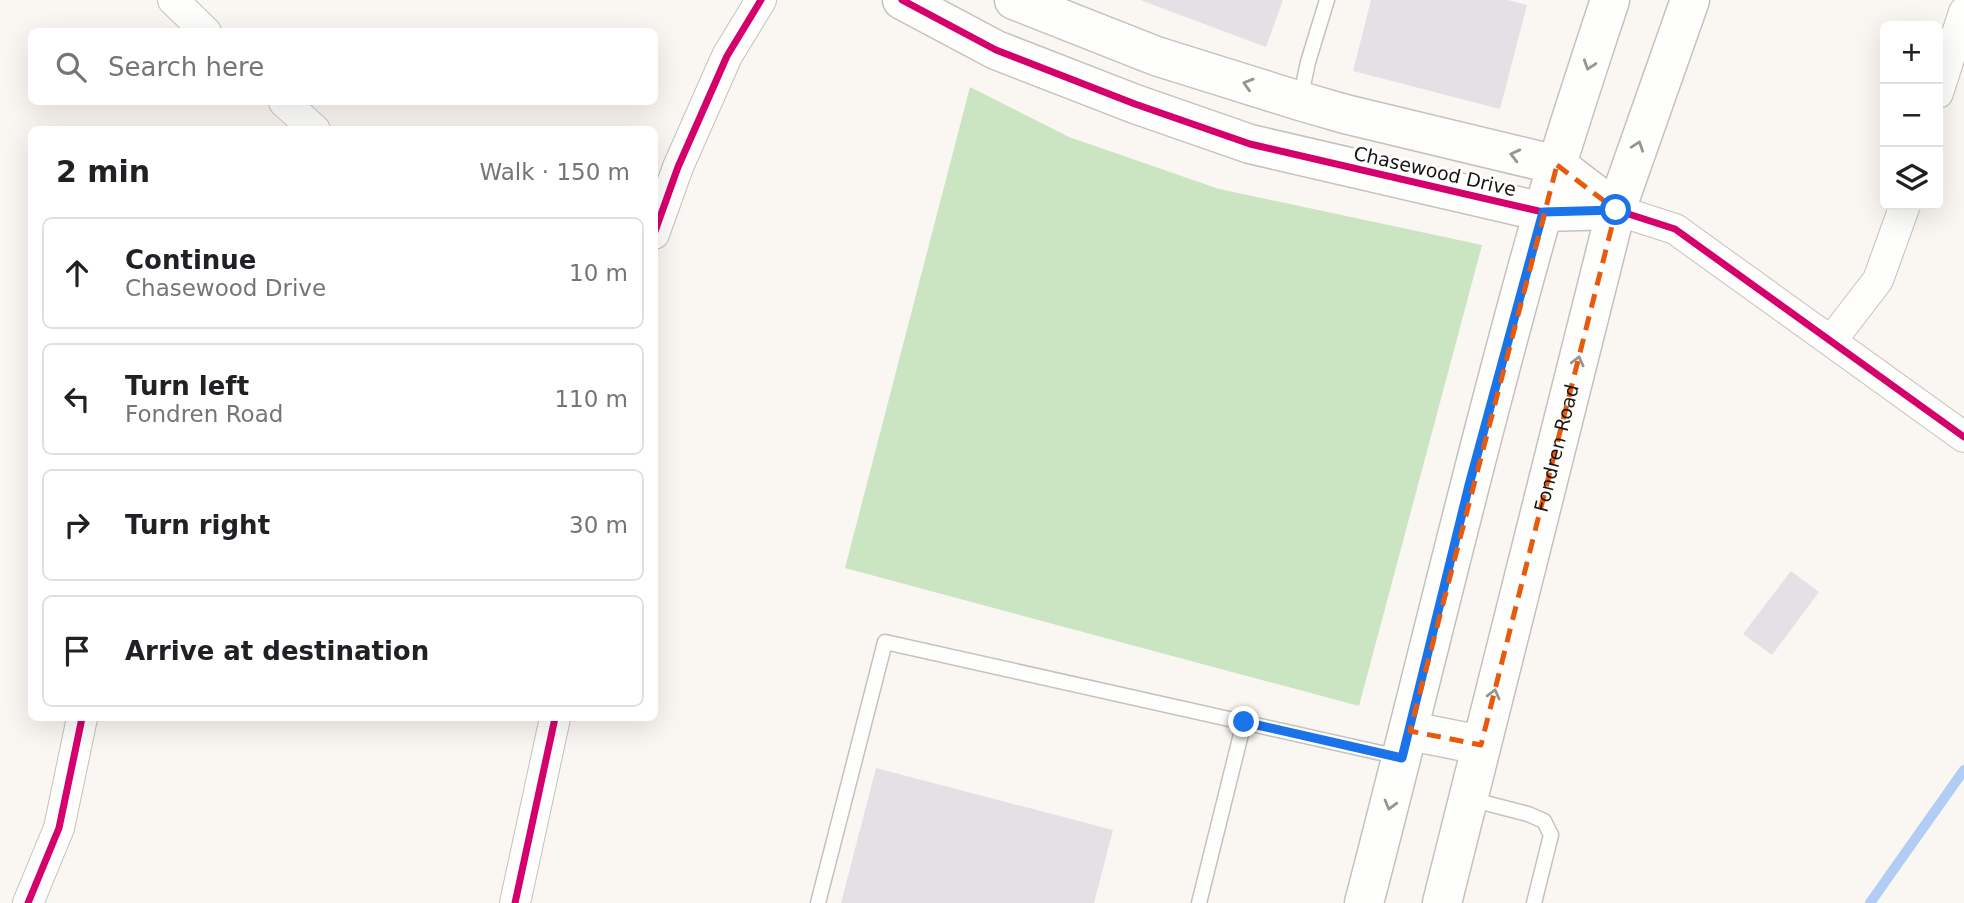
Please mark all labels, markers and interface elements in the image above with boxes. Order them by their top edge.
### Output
map controls [1880,21,1943,210]
button: + [1880,21,1943,84]
search box [28,28,658,105]
icon: search [52,48,90,86]
text: Search here [108,52,264,82]
one-way arrow [1583,58,1597,71]
one-way arrow [1242,78,1254,93]
button: − [1880,84,1943,147]
one-way arrow [1630,140,1644,152]
street label: Chasewood Drive [1352,142,1518,200]
button: layers [1880,147,1943,210]
one-way arrow [1509,149,1521,163]
text: 2 min [56,154,150,189]
text: Walk · 150 m [479,159,630,185]
route start [1600,194,1631,225]
text: Continue [125,245,256,275]
icon: ahead [58,254,96,292]
text: 10 m [569,260,628,286]
text: Chasewood Drive [125,275,326,301]
one-way arrow [1570,355,1584,367]
text: Turn left [125,371,249,401]
icon: left [58,380,96,418]
street label: Fondren Road [1530,382,1583,514]
text: 110 m [554,386,628,412]
text: Fondren Road [125,401,283,427]
icon: right [58,506,96,544]
text: Turn right [125,510,270,540]
text: 30 m [569,512,628,538]
icon: arrive [58,632,96,670]
text: Arrive at destination [125,636,429,666]
one-way arrow [1486,688,1500,700]
route end [1228,706,1259,737]
one-way arrow [1384,799,1398,811]

